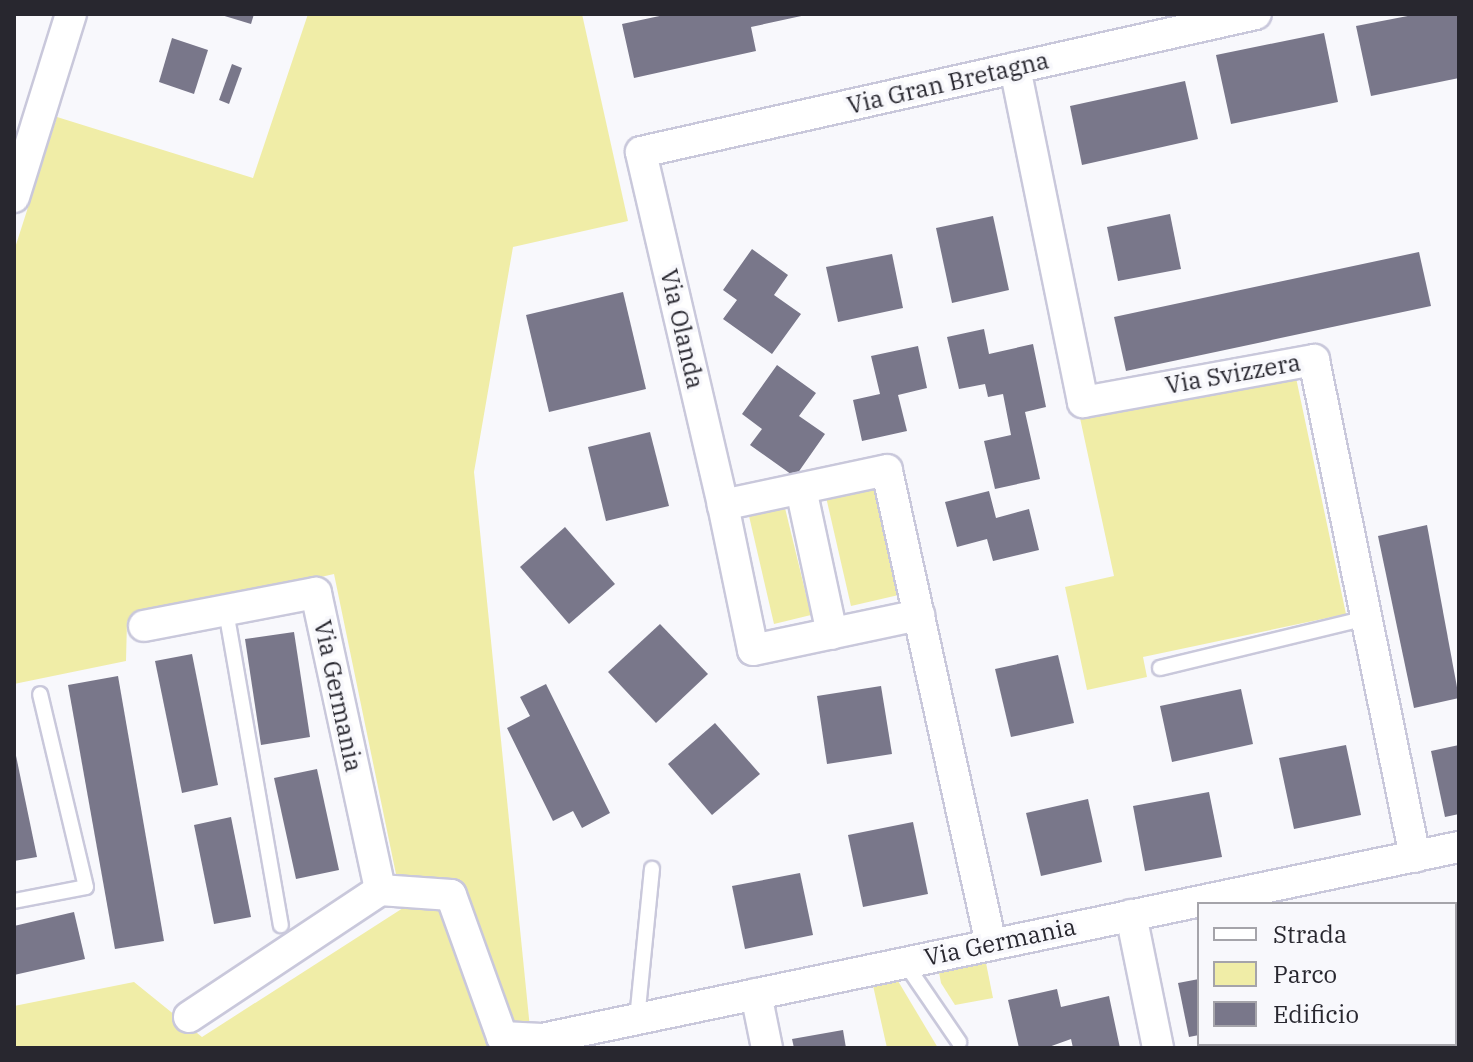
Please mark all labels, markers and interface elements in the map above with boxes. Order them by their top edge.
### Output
street label: Via Gran Bretagna [844,46,1052,120]
street label: Via Olanda [654,266,710,392]
street label: Via Svizzera [1163,348,1303,400]
street label: Via Germania [308,617,368,775]
legend [1197,902,1457,1046]
street label: Via Germania [921,912,1079,972]
text: Strada [1273,918,1347,950]
text: Parco [1273,958,1337,990]
text: Edificio [1273,998,1359,1030]

